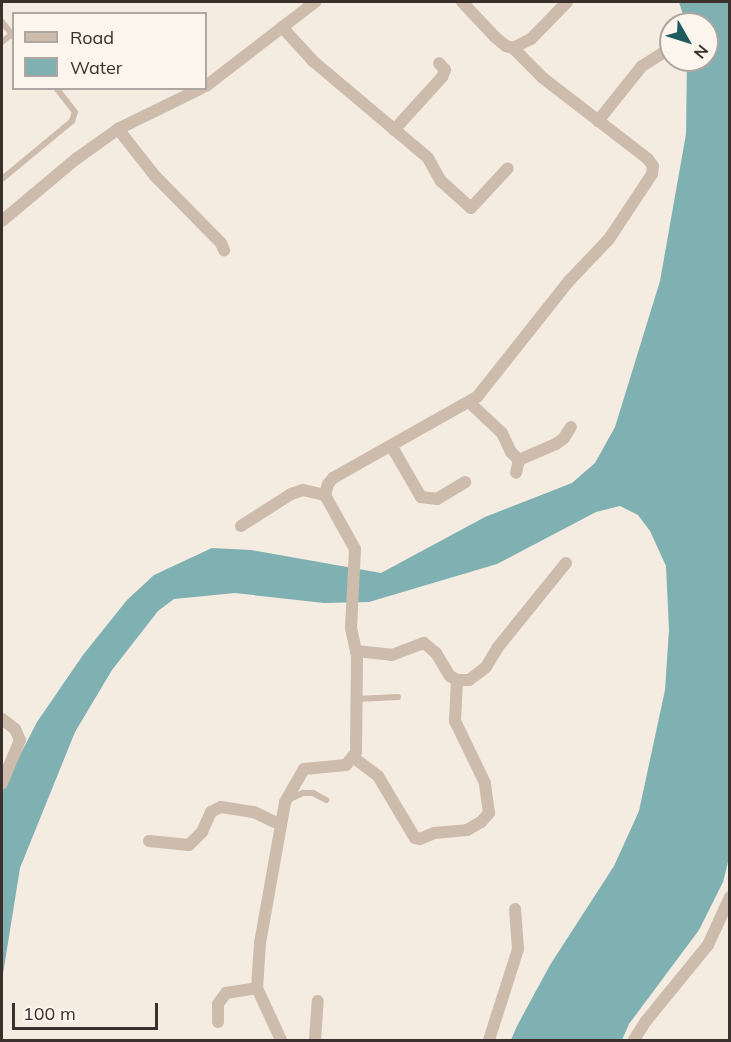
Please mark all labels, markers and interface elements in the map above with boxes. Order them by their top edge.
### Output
legend [12,12,207,90]
north arrow [659,12,719,72]
text: Road [70,26,114,49]
text: N [690,41,713,63]
text: Water [70,56,122,79]
scale bar [15,991,160,1029]
text: 100 m [23,1002,76,1025]

